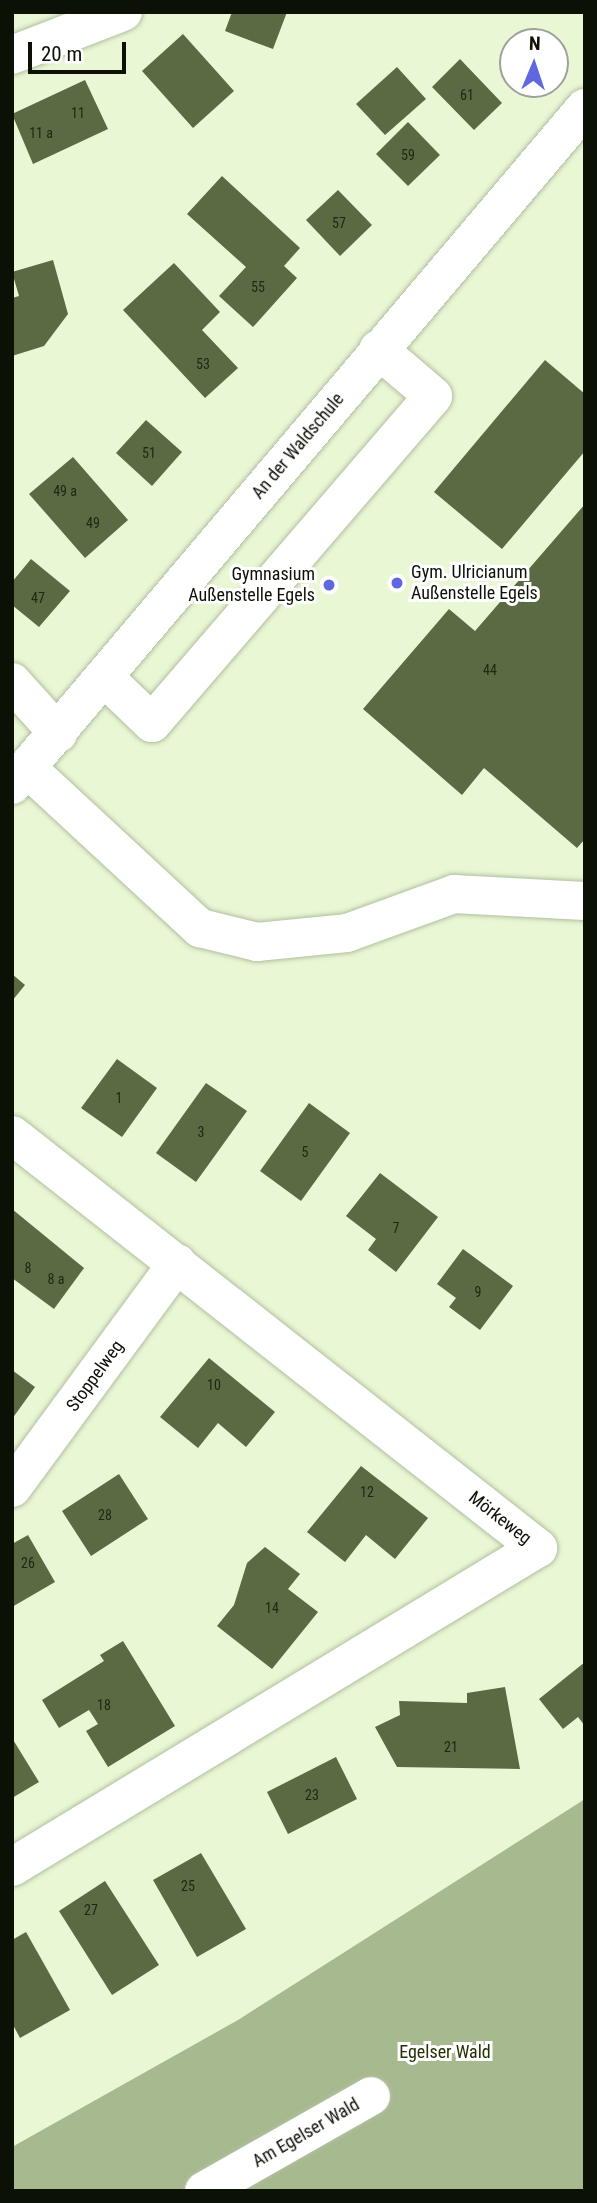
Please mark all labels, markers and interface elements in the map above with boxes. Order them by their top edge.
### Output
scale bar [32,28,130,72]
north arrow [499,28,569,98]
text: N [528,32,541,55]
text: 20 m [41,42,82,66]
house number: 61 [460,87,474,103]
house number: 11 [71,105,85,121]
house number: 11 a [29,125,53,141]
house number: 59 [401,147,415,163]
house number: 57 [332,215,346,231]
house number: 55 [251,279,265,295]
house number: 53 [196,356,210,372]
street label: An der Waldschule [247,389,349,503]
house number: 51 [142,445,156,461]
house number: 49 a [53,483,77,499]
house number: 49 [86,515,100,531]
place label: Gym. Ulricianum Außenstelle Egels [411,562,538,604]
place label: Gymnasium Außenstelle Egels [188,564,315,606]
marker: Gym. Ulricianum Außenstelle Egels [389,575,405,591]
marker: Gymnasium Außenstelle Egels [321,577,337,593]
house number: 47 [31,590,45,606]
house number: 44 [483,662,497,678]
house number: 1 [116,1090,122,1106]
house number: 3 [198,1124,204,1140]
house number: 5 [302,1144,308,1160]
house number: 7 [393,1220,399,1236]
house number: 8 [25,1260,31,1276]
house number: 8 a [48,1271,64,1287]
house number: 9 [475,1284,481,1300]
street label: Stoppelweg [62,1336,128,1416]
house number: 10 [207,1377,221,1393]
house number: 12 [360,1484,374,1500]
street label: Mörkeweg [464,1487,536,1549]
house number: 28 [98,1507,112,1523]
house number: 26 [21,1555,35,1571]
house number: 14 [265,1600,279,1616]
house number: 18 [97,1697,111,1713]
house number: 21 [444,1739,458,1755]
house number: 23 [305,1787,319,1803]
house number: 25 [181,1878,195,1894]
house number: 27 [84,1902,98,1918]
park label: Egelser Wald [399,2041,491,2063]
street label: Am Egelser Wald [249,2094,363,2172]

